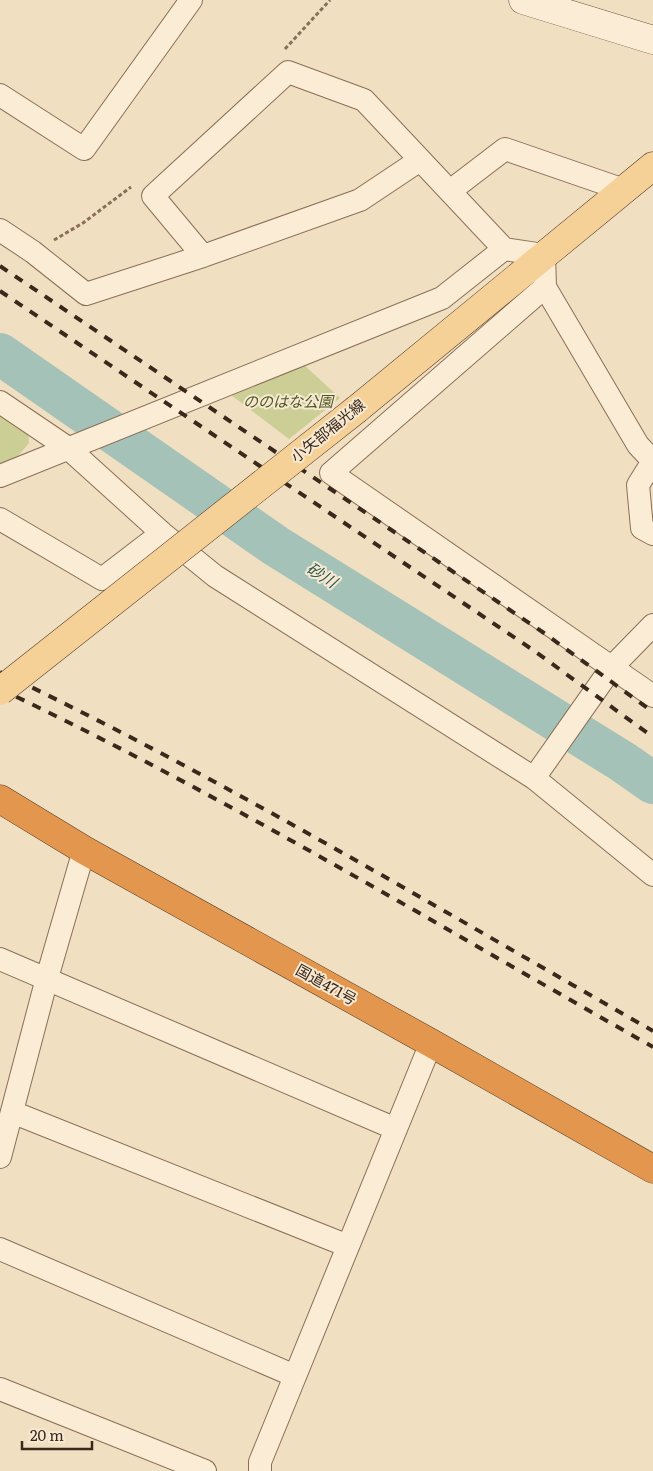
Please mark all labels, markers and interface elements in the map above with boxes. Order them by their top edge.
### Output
park label: ののはな公園 [243,389,335,412]
street label: 小矢部福光線 [285,393,369,467]
water label: 砂川 [303,555,344,594]
street label: 国道471号 [292,958,361,1010]
scale bar [22,1418,92,1450]
text: 20 m [30,1423,64,1446]

